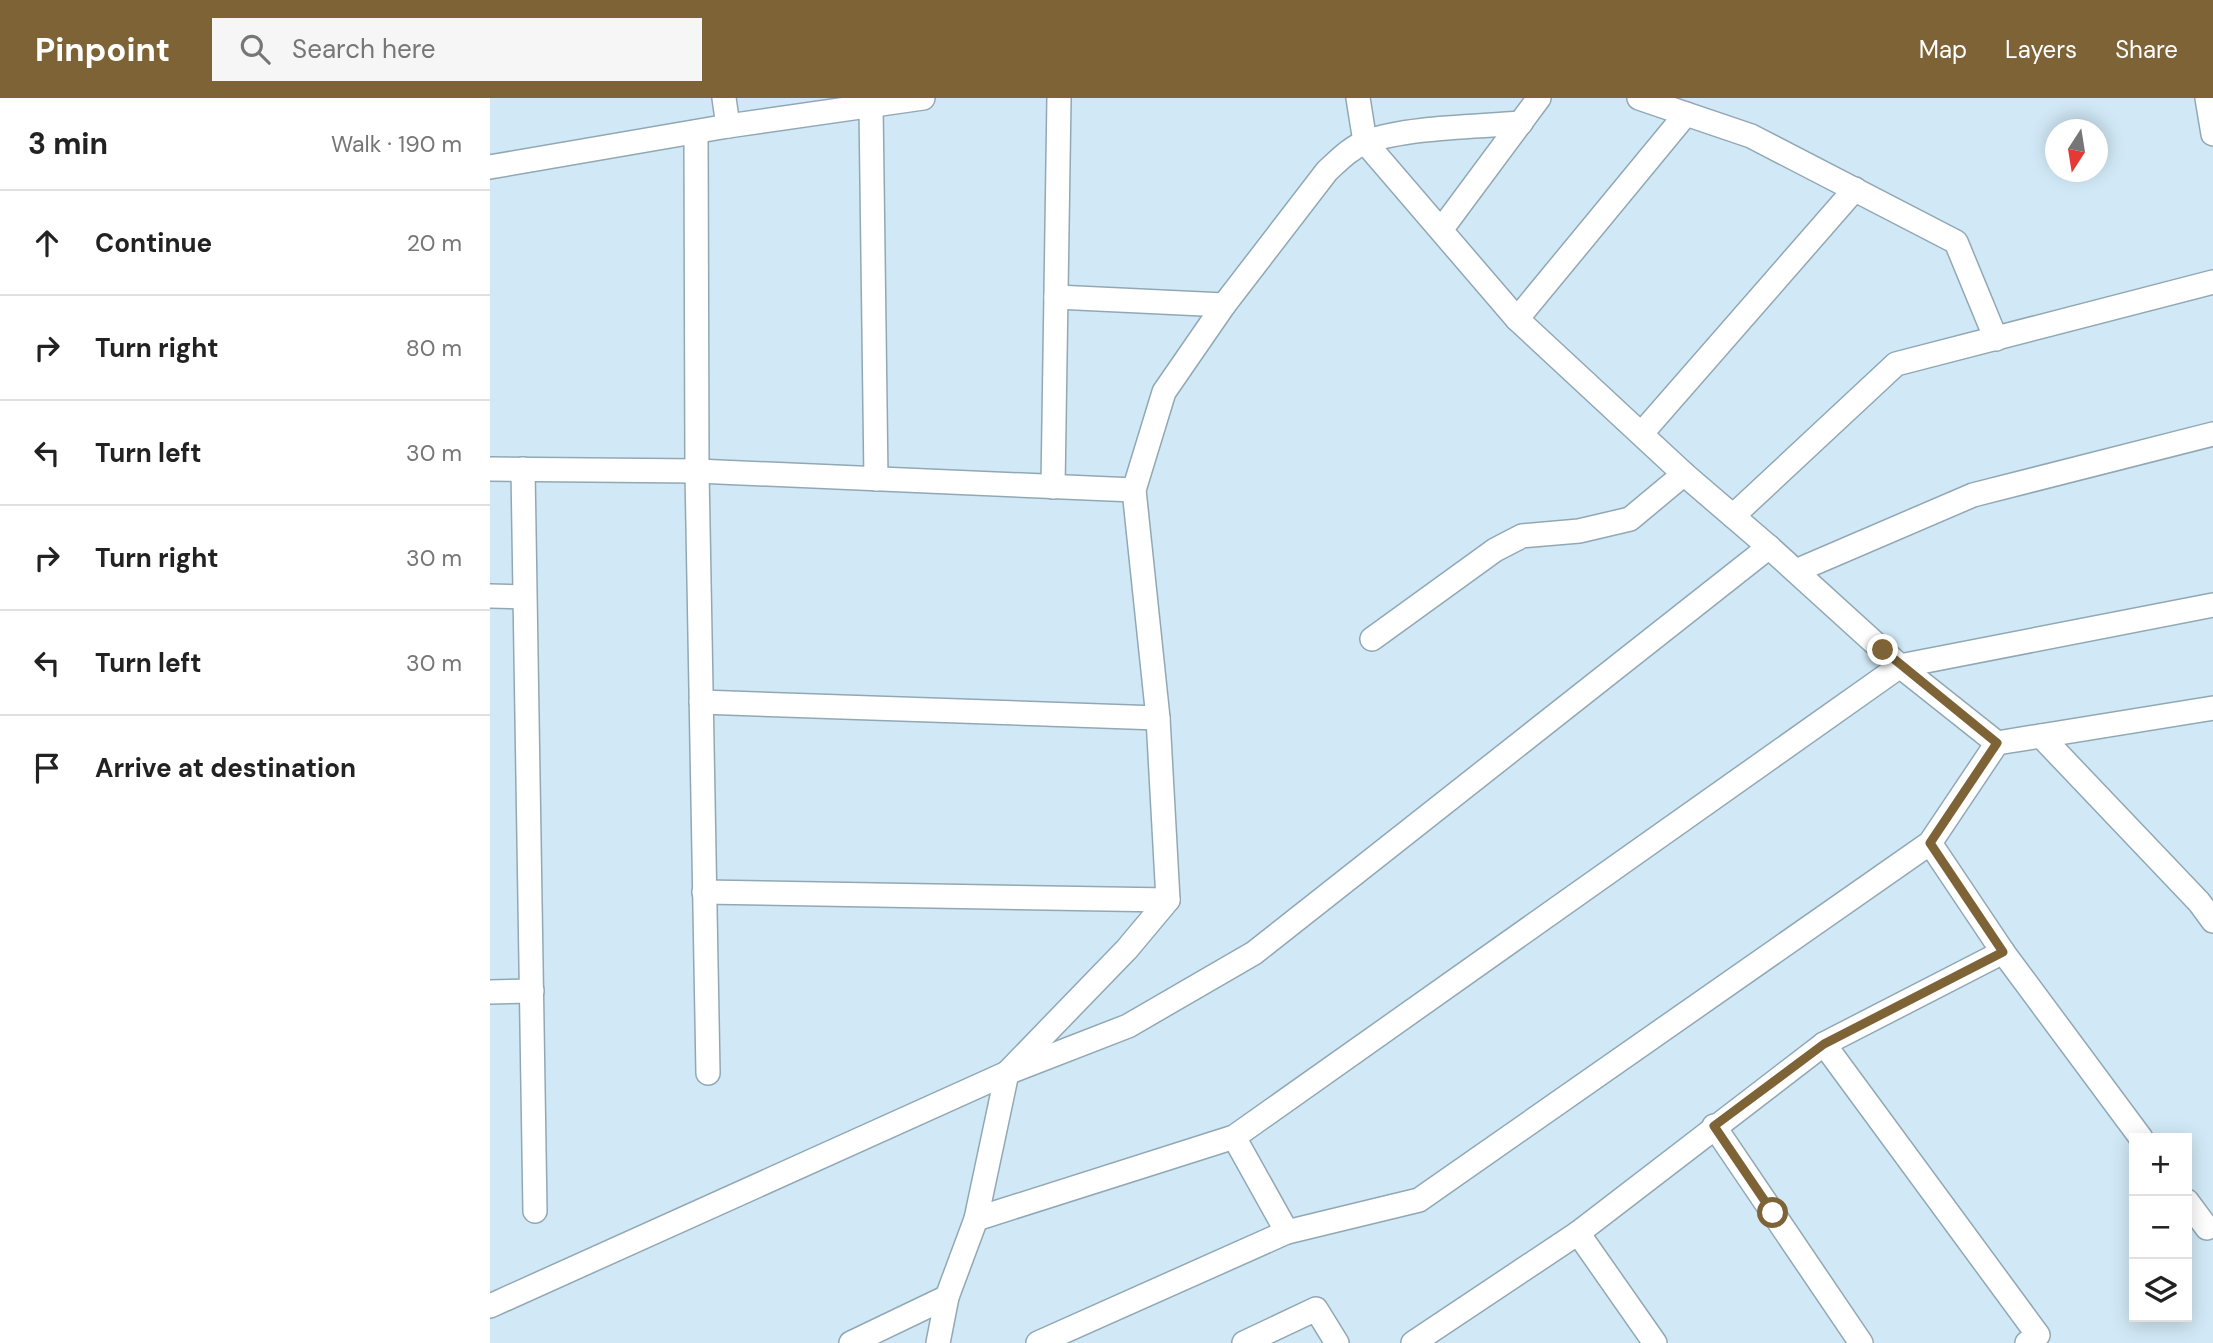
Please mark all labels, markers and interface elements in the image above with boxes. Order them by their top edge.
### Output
search box [212,18,702,81]
text: Pinpoint [35,28,170,71]
icon: search [236,30,274,68]
text: Search here [292,32,436,66]
text: Map [1919,34,1967,65]
text: Layers [2005,34,2077,65]
text: Share [2115,34,2178,65]
north arrow [2045,119,2108,182]
text: 3 min [28,124,108,163]
text: Walk · 190 m [331,129,462,159]
icon: ahead [28,224,66,262]
text: Continue [95,226,212,260]
text: 20 m [407,228,462,258]
icon: right [28,329,66,367]
text: Turn right [95,331,219,365]
text: 80 m [406,333,462,363]
icon: left [28,434,66,472]
text: Turn left [95,436,202,470]
text: 30 m [406,438,462,468]
icon: right [28,539,66,577]
text: Turn right [95,541,219,575]
text: 30 m [406,543,462,573]
route end [1867,634,1898,665]
icon: left [28,644,66,682]
text: Turn left [95,646,202,680]
text: 30 m [406,648,462,678]
icon: arrive [28,749,66,787]
text: Arrive at destination [95,751,356,785]
map controls [2129,1133,2192,1322]
button: + [2129,1133,2192,1196]
button: − [2129,1196,2192,1259]
route start [1757,1197,1788,1228]
button: layers [2129,1259,2192,1322]

